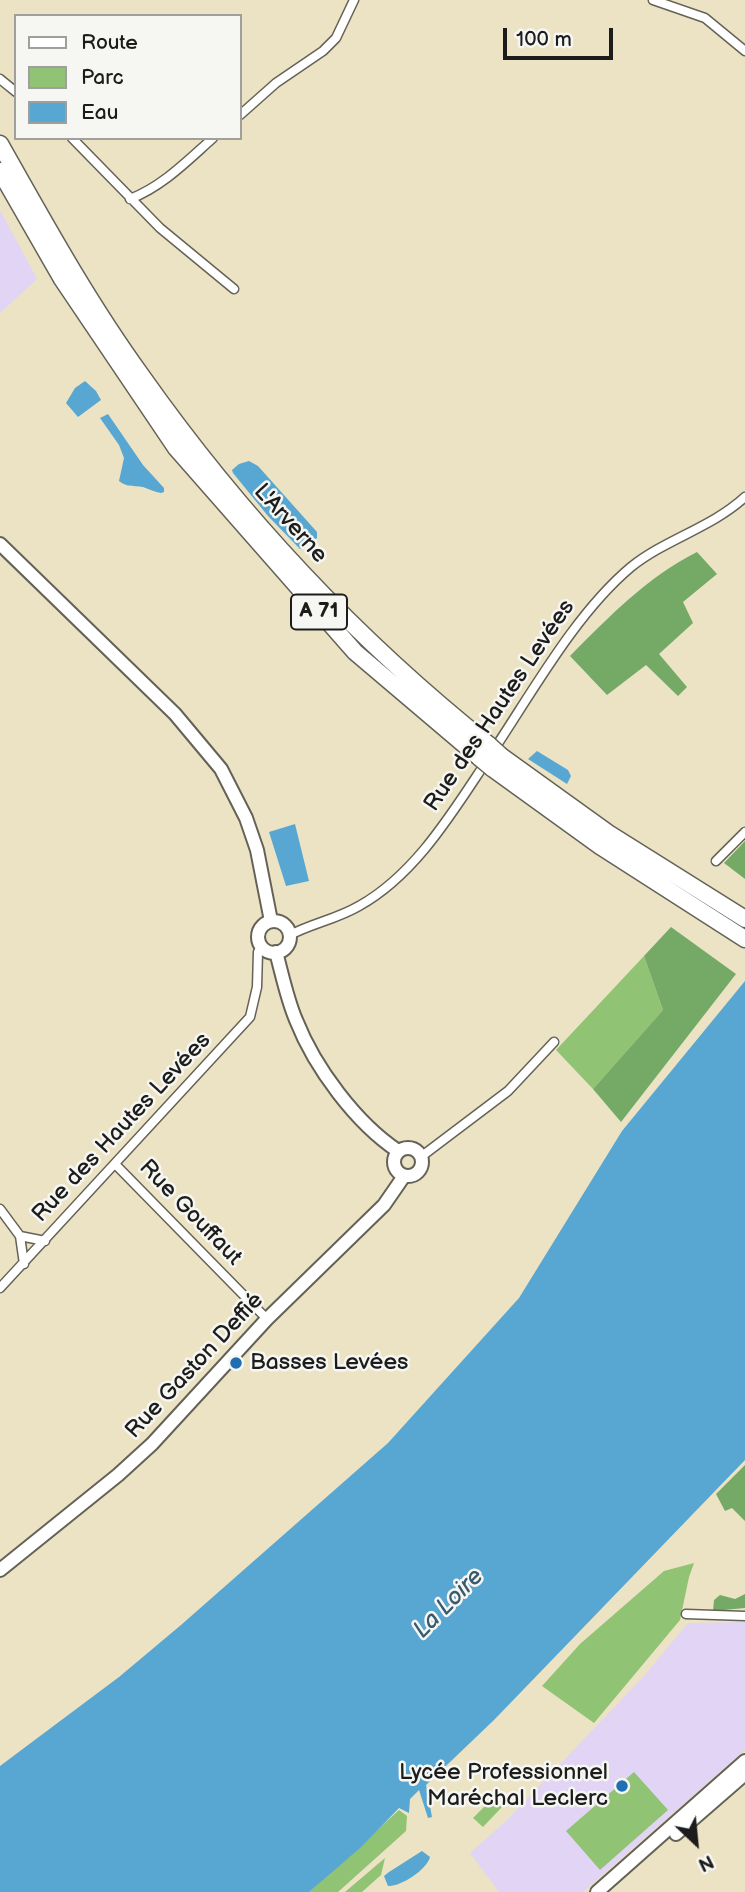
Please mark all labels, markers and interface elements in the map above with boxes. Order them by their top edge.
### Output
legend [14,14,242,140]
scale bar [507,14,617,58]
text: 100 m [516,27,572,52]
text: Route [81,30,138,55]
text: Parc [81,65,124,90]
text: Eau [81,100,118,125]
street label: L'Arverne [247,479,333,569]
road number: A 71 [291,594,347,630]
street label: Rue des Hautes Levées [419,595,581,817]
street label: Rue des Hautes Levées [27,1027,217,1229]
street label: Rue Gouffaut [133,1154,247,1272]
street label: Rue Gaston Deffié [120,1287,270,1445]
place label: Basses Levées [250,1349,408,1377]
marker: Basses Levées [228,1355,244,1371]
water label: La Loire [408,1563,490,1645]
place label: Lycée Professionnel Maréchal Leclerc [399,1759,608,1813]
marker: Lycée Professionnel Maréchal Leclerc [614,1778,630,1794]
north arrow [661,1808,731,1878]
text: N [694,1849,717,1876]

